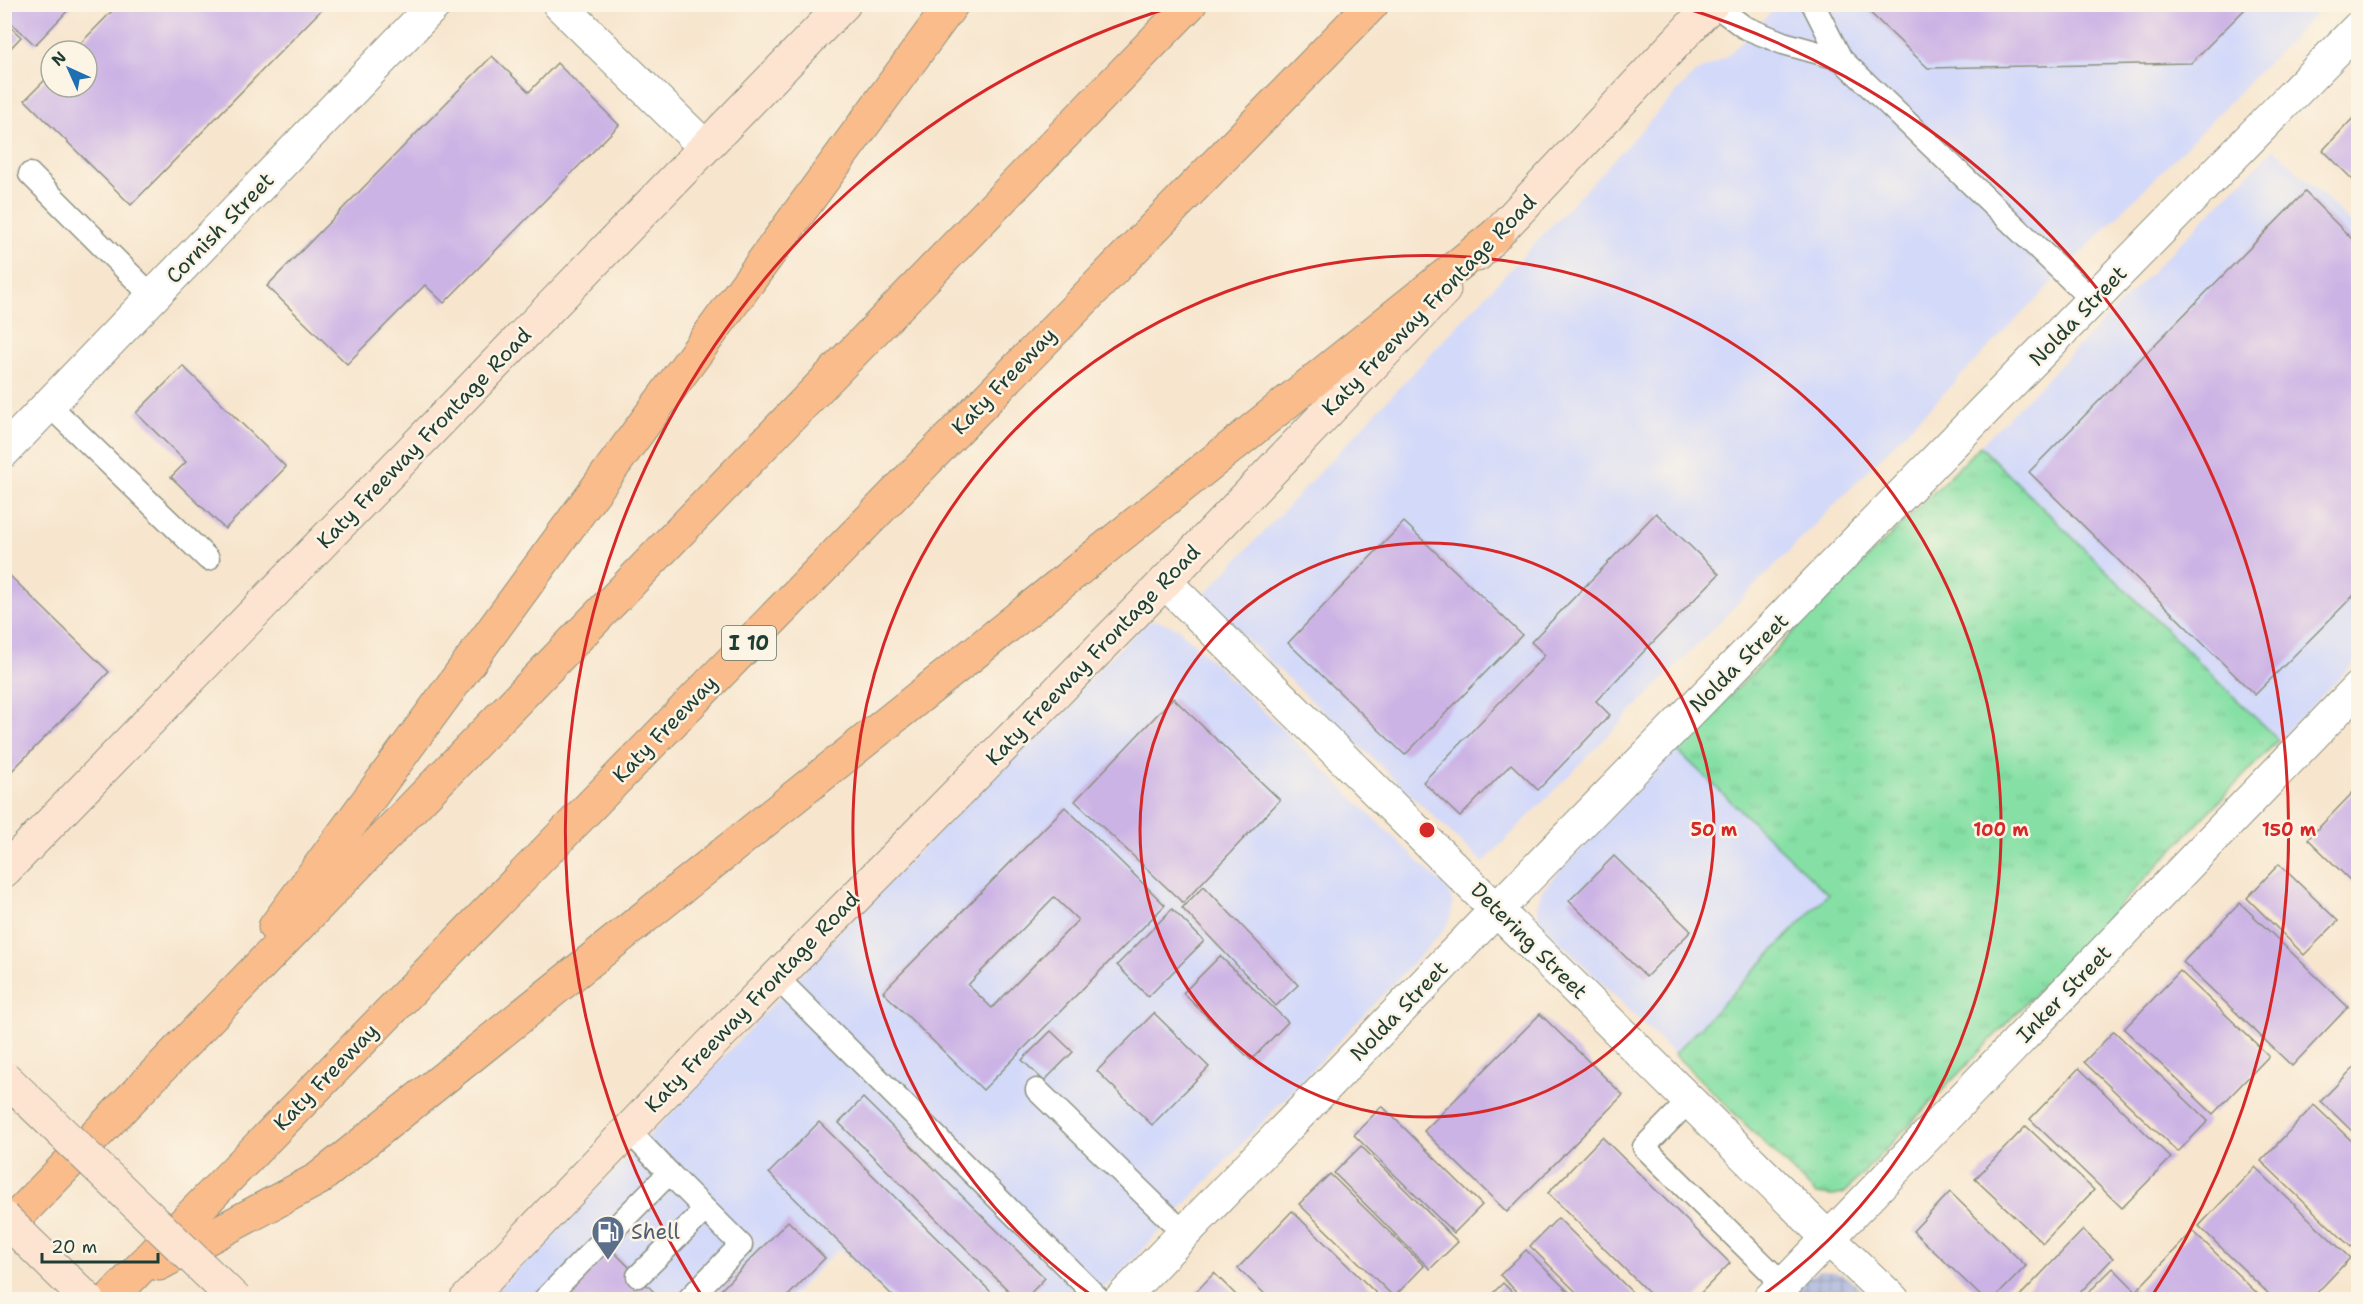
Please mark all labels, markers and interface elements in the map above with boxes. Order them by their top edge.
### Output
north arrow [39,39,99,99]
text: N [47,47,71,71]
street label: Cornish Street [160,166,280,290]
street label: Katy Freeway Frontage Road [1316,188,1542,422]
street label: Nolda Street [2023,260,2133,372]
street label: Katy Freeway Frontage Road [311,321,537,555]
street label: Katy Freeway [946,321,1062,441]
street label: Katy Freeway Frontage Road [980,538,1206,772]
street label: Nolda Street [1683,607,1795,719]
road number: I 10 [722,626,776,660]
street label: Katy Freeway [607,669,723,789]
text: 50 m [1691,818,1738,842]
text: 100 m [1973,818,2029,842]
text: 150 m [2262,818,2317,842]
centre of rings [1417,820,1437,840]
street label: Detering Street [1464,876,1594,1006]
street label: Katy Freeway Frontage Road [639,885,865,1119]
street label: Inker Street [2010,939,2118,1049]
street label: Nolda Street [1344,955,1454,1067]
street label: Katy Freeway [268,1017,384,1137]
fuel station icon: Shell [590,1214,626,1261]
place label: Shell [631,1218,680,1246]
scale bar [42,1226,158,1264]
text: 20 m [51,1235,97,1259]

